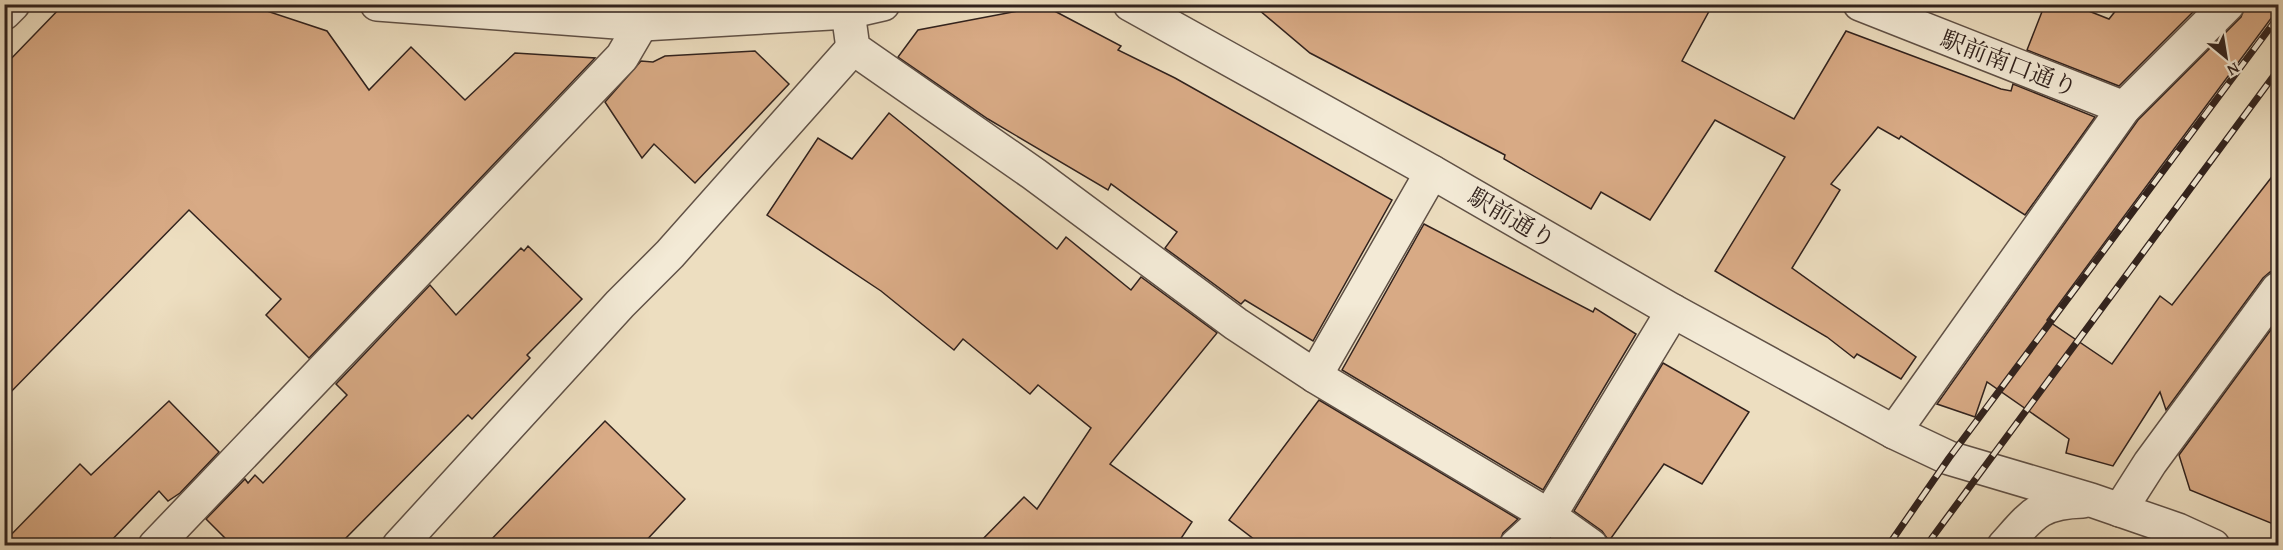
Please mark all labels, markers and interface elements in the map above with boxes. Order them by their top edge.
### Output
street label: 駅前南口通り [1936,21,2082,105]
north arrow [2196,27,2256,87]
text: N [2223,57,2244,83]
street label: 駅前通り [1462,179,1562,257]

